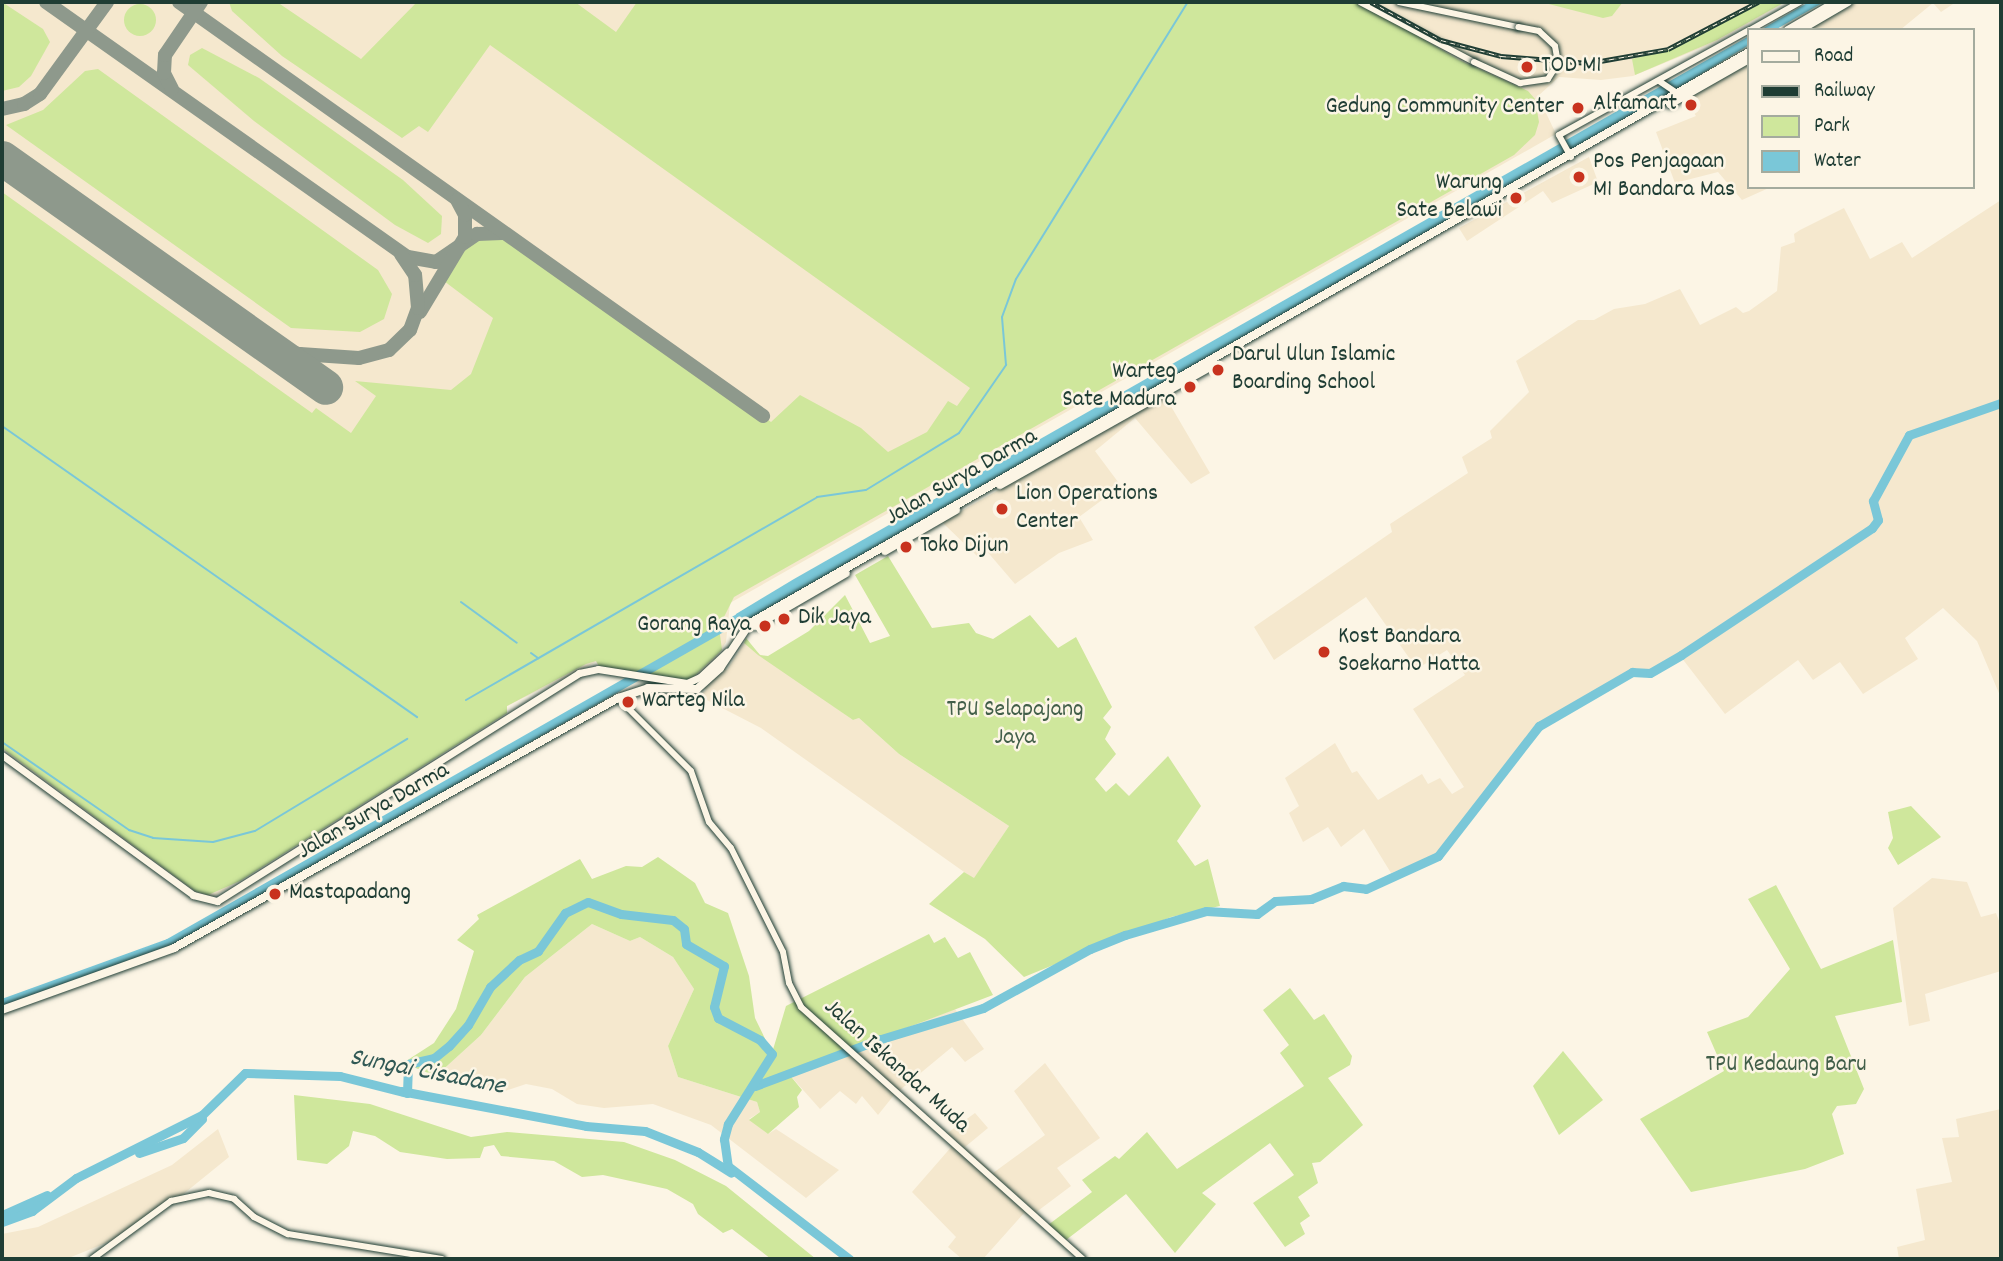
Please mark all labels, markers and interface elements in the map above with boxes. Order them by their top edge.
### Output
legend [1748,28,1975,189]
text: Road [1814,42,1853,72]
place label: TOD M1 [1541,53,1602,81]
marker: TOD M1 [1519,59,1535,75]
text: Railway [1814,77,1875,107]
place label: Alfamart [1593,91,1677,119]
place label: Gedung Community Center [1325,94,1564,122]
marker: Alfamart [1683,97,1699,113]
marker: Gedung Community Center [1570,100,1586,116]
text: Park [1814,112,1850,142]
text: Water [1814,147,1861,177]
place label: Pos Penjagaan M1 Bandara Mas [1593,149,1735,205]
marker: Pos Penjagaan M1 Bandara Mas [1571,169,1587,185]
place label: Warung Sate Belawi [1396,170,1502,226]
marker: Warung Sate Belawi [1508,190,1524,206]
place label: Darul Ulun Islamic Boarding School [1232,342,1395,398]
place label: Warteg Sate Madura [1062,359,1176,415]
marker: Darul Ulun Islamic Boarding School [1210,362,1226,378]
marker: Warteg Sate Madura [1182,379,1198,395]
street label: Jalan Surya Darma [881,423,1043,533]
place label: Lion Operations Center [1016,481,1158,537]
marker: Lion Operations Center [994,501,1010,517]
place label: Toko Dijun [920,533,1009,561]
marker: Toko Dijun [898,539,914,555]
place label: Dik Jaya [798,605,871,633]
marker: Dik Jaya [776,611,792,627]
place label: Gorang Raya [637,612,751,640]
marker: Gorang Raya [757,618,773,634]
place label: Kost Bandara Soekarno Hatta [1338,624,1480,680]
marker: Kost Bandara Soekarno Hatta [1316,644,1332,660]
place label: Warteg Nila [642,688,745,716]
marker: Warteg Nila [620,694,636,710]
park label: TPU Selapajang Jaya [946,697,1084,753]
street label: Jalan Surya Darma [293,757,455,867]
place label: Mastapadang [289,880,411,908]
marker: Mastapadang [267,886,283,902]
street label: Jalan Iskandar Muda [817,994,975,1140]
water label: Sungai Cisadane [347,1043,507,1103]
park label: TPU Kedaung Baru [1705,1052,1867,1080]

